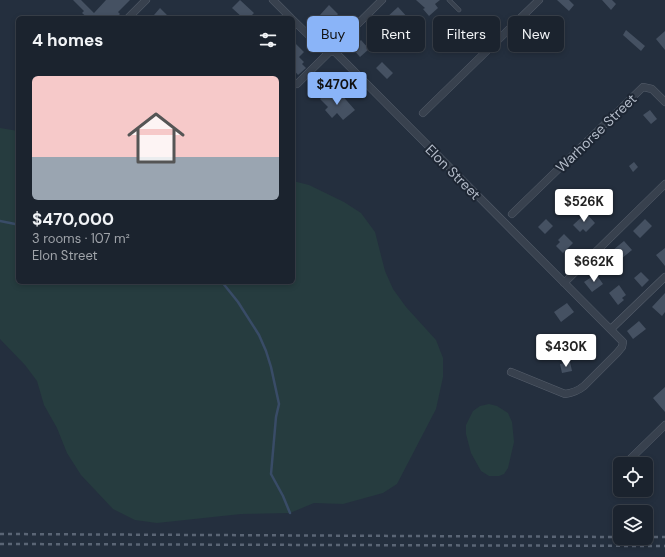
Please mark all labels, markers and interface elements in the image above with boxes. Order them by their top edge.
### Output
chip: Buy [307,16,359,52]
chip: Rent [367,16,425,52]
chip: Filters [433,16,500,52]
chip: New [508,16,564,52]
text: 4 homes [32,29,103,51]
icon: filters [257,29,279,51]
pin: $470K [309,72,365,106]
text: $470K [317,76,357,93]
street label: Warhorse Street [552,90,640,176]
icon: home [120,102,192,174]
street label: Elon Street [422,141,484,203]
pin: $526K [556,189,612,223]
text: $526K [564,193,604,210]
text: $470,000 [32,208,114,230]
text: 3 rooms · 107 m² [32,230,130,247]
text: Elon Street [32,247,98,264]
pin: $662K [566,249,622,283]
text: $662K [574,253,614,270]
pin: $430K [538,334,594,368]
text: $430K [545,338,587,355]
map controls [613,457,653,545]
button: locate [613,457,653,497]
button: layers [613,505,653,545]

